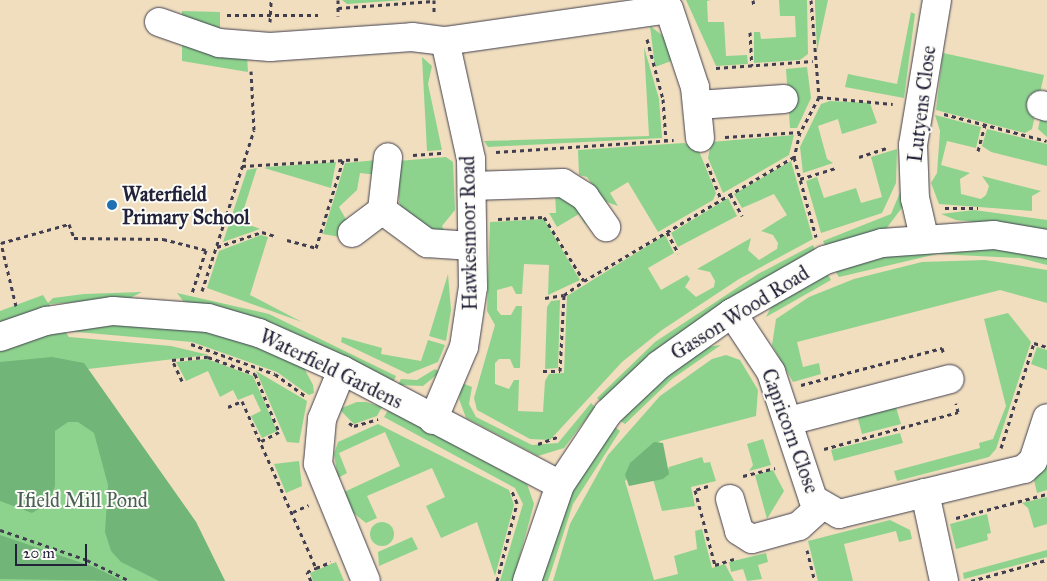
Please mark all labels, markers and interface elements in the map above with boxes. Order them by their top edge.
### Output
street label: Lutyens Close [903,44,941,164]
street label: Hawkesmoor Road [456,155,482,311]
place label: Waterfield Primary School [122,182,250,229]
marker: Waterfield Primary School [106,199,118,211]
street label: Gasson Wood Road [666,261,814,365]
street label: Waterfield Gardens [256,324,406,414]
street label: Capricorn Close [756,365,824,497]
park label: Ifield Mill Pond [16,488,148,512]
scale bar [18,534,90,566]
text: 20 m [23,544,55,562]

